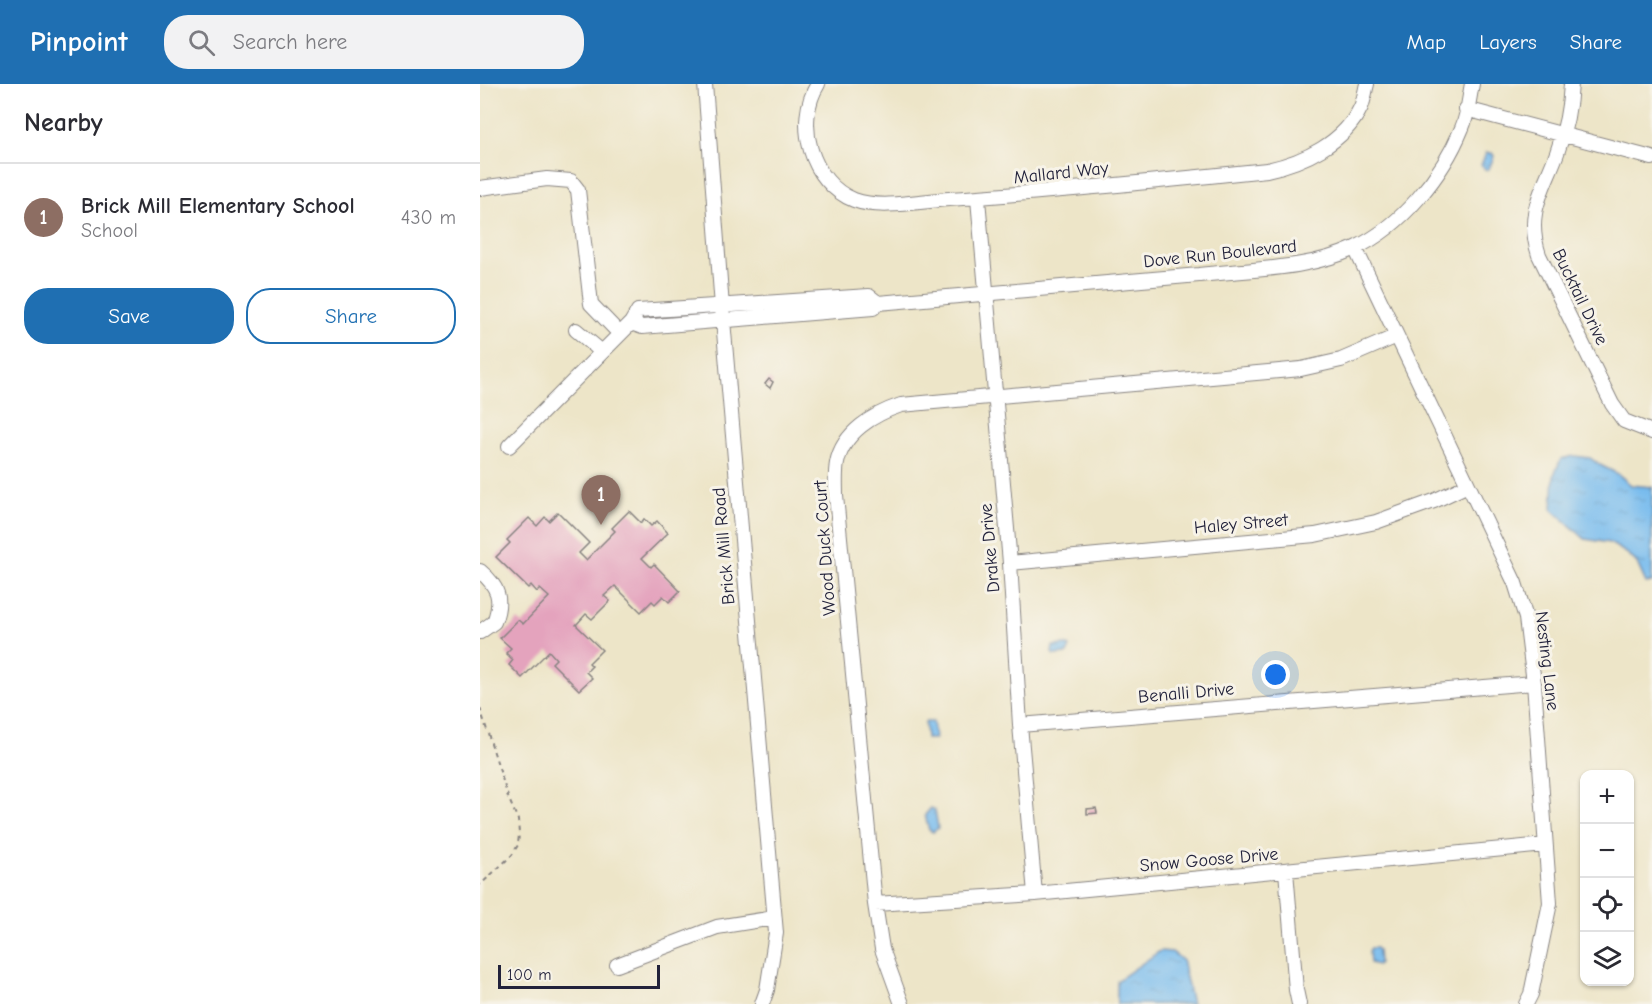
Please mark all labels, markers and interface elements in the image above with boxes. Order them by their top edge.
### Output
search box [164,15,584,69]
text: Pinpoint [30,26,128,58]
icon: search [185,26,218,59]
text: Search here [233,29,347,55]
text: Map [1407,30,1446,54]
text: Layers [1479,30,1537,54]
text: Share [1570,30,1622,54]
text: Nearby [24,108,103,138]
street label: Mallard Way [1012,157,1110,188]
text: Brick Mill Elementary School [81,193,355,219]
text: 1 [40,206,47,229]
text: 430 m [401,206,456,229]
text: School [81,219,138,242]
street label: Dove Run Boulevard [1142,235,1298,273]
street label: Bucktail Drive [1548,245,1612,349]
button: Save [24,288,234,344]
button: Share [246,288,456,344]
pin: 1 [582,476,620,525]
street label: Wood Duck Court [810,479,840,616]
street label: Brick Mill Road [708,486,740,606]
street label: Drake Drive [976,502,1004,594]
street label: Haley Street [1193,509,1290,539]
street label: Nesting Lane [1530,610,1564,712]
your location [1261,660,1290,689]
street label: Benalli Drive [1137,678,1235,708]
map controls [1580,770,1634,986]
button: + [1580,770,1634,824]
button: − [1580,824,1634,878]
street label: Snow Goose Drive [1139,843,1279,877]
button: locate [1580,878,1634,932]
button: layers [1580,932,1634,986]
scale bar [498,962,660,990]
text: 100 m [507,966,551,984]

